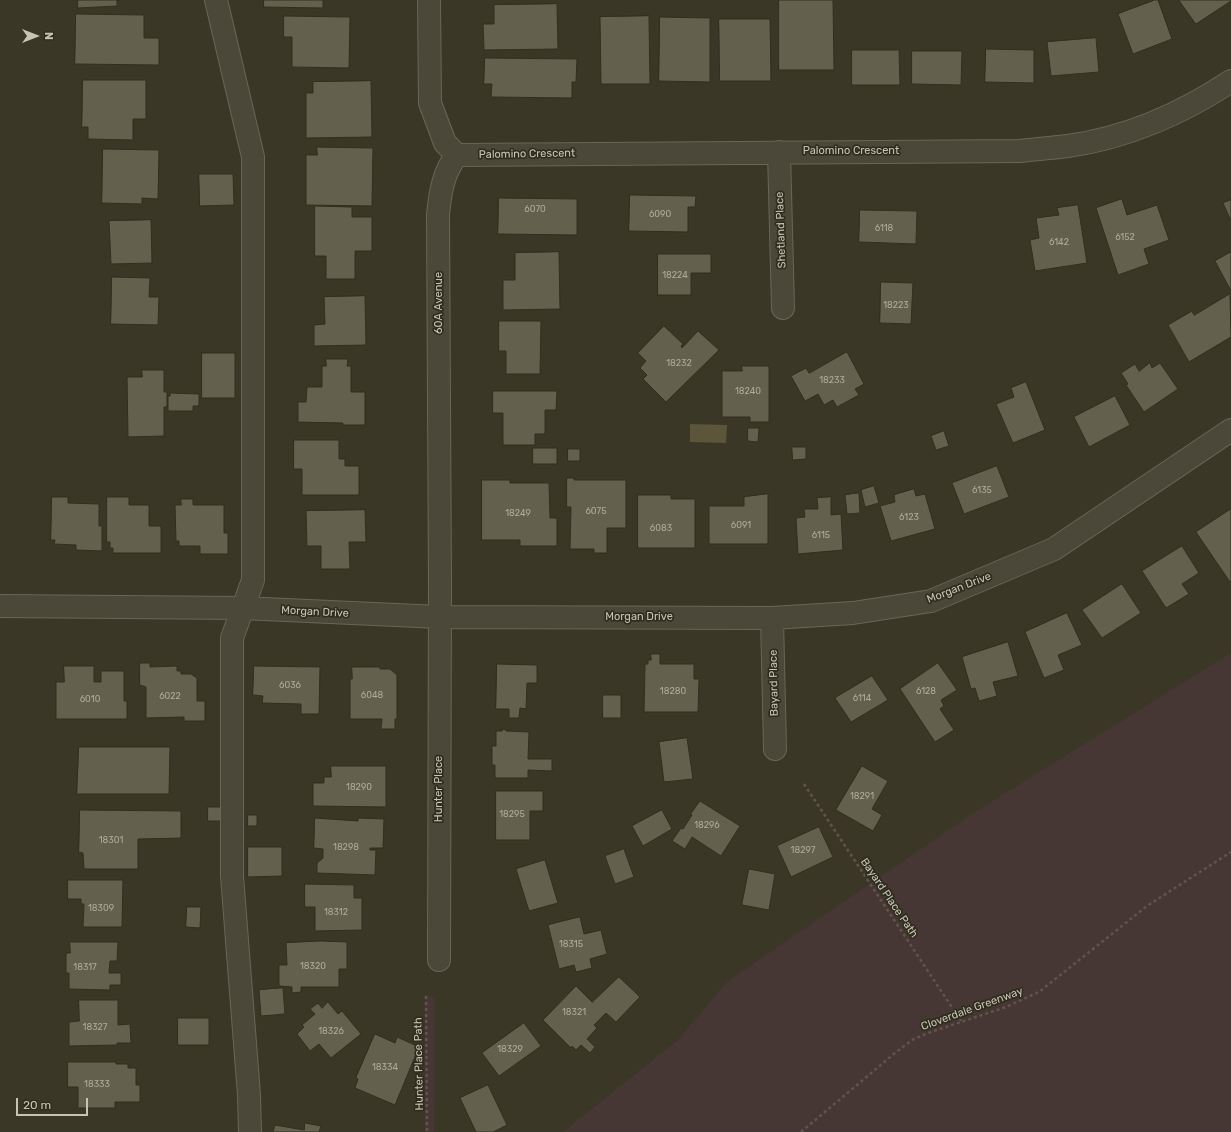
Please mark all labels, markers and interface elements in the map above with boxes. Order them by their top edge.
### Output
north arrow [16,16,56,56]
text: N [42,32,55,40]
street label: Palomino Crescent [803,144,899,158]
street label: Palomino Crescent [479,147,575,161]
street label: Shetland Place [773,191,789,269]
house number: 6070 [524,204,546,214]
house number: 6090 [649,209,671,219]
house number: 6118 [875,223,893,233]
house number: 6152 [1115,232,1135,242]
house number: 6142 [1049,237,1069,247]
house number: 18224 [662,270,688,280]
street label: 60A Avenue [432,272,446,334]
house number: 18223 [883,300,909,310]
house number: 18232 [666,358,692,368]
house number: 18233 [819,375,845,385]
house number: 18240 [735,386,761,396]
house number: 6135 [972,485,992,495]
house number: 6075 [585,506,607,516]
house number: 18249 [505,508,531,518]
house number: 6123 [899,512,919,522]
house number: 6091 [731,520,751,530]
house number: 6083 [650,523,672,533]
house number: 6115 [812,530,830,540]
street label: Morgan Drive [925,570,993,606]
street label: Morgan Drive [281,604,349,620]
street label: Morgan Drive [605,610,673,624]
street label: Bayard Place [767,650,781,716]
house number: 6036 [279,680,301,690]
house number: 18280 [660,686,686,696]
house number: 6128 [916,686,936,696]
house number: 6048 [361,690,383,700]
house number: 6022 [159,691,181,701]
house number: 6114 [853,693,871,703]
house number: 6010 [80,694,100,704]
street label: Hunter Place [432,756,446,822]
house number: 18290 [346,782,372,792]
house number: 18291 [850,791,874,801]
house number: 18295 [499,809,525,819]
house number: 18296 [694,820,720,830]
house number: 18301 [99,835,123,845]
house number: 18298 [333,842,359,852]
house number: 18297 [791,845,815,855]
street label: Bayard Place Path [857,856,921,940]
house number: 18309 [88,903,114,913]
house number: 18312 [324,907,348,917]
house number: 18315 [559,939,583,949]
house number: 18320 [300,961,326,971]
house number: 18317 [73,962,97,972]
street label: Cloverdale Greenway [919,984,1025,1034]
house number: 18321 [562,1007,586,1017]
street label: Hunter Place Path [412,1017,426,1111]
house number: 18327 [83,1022,107,1032]
house number: 18326 [318,1026,344,1036]
house number: 18329 [497,1044,523,1054]
house number: 18334 [372,1062,398,1072]
house number: 18333 [84,1079,110,1089]
scale bar [18,1090,90,1116]
text: 20 m [23,1098,51,1112]

